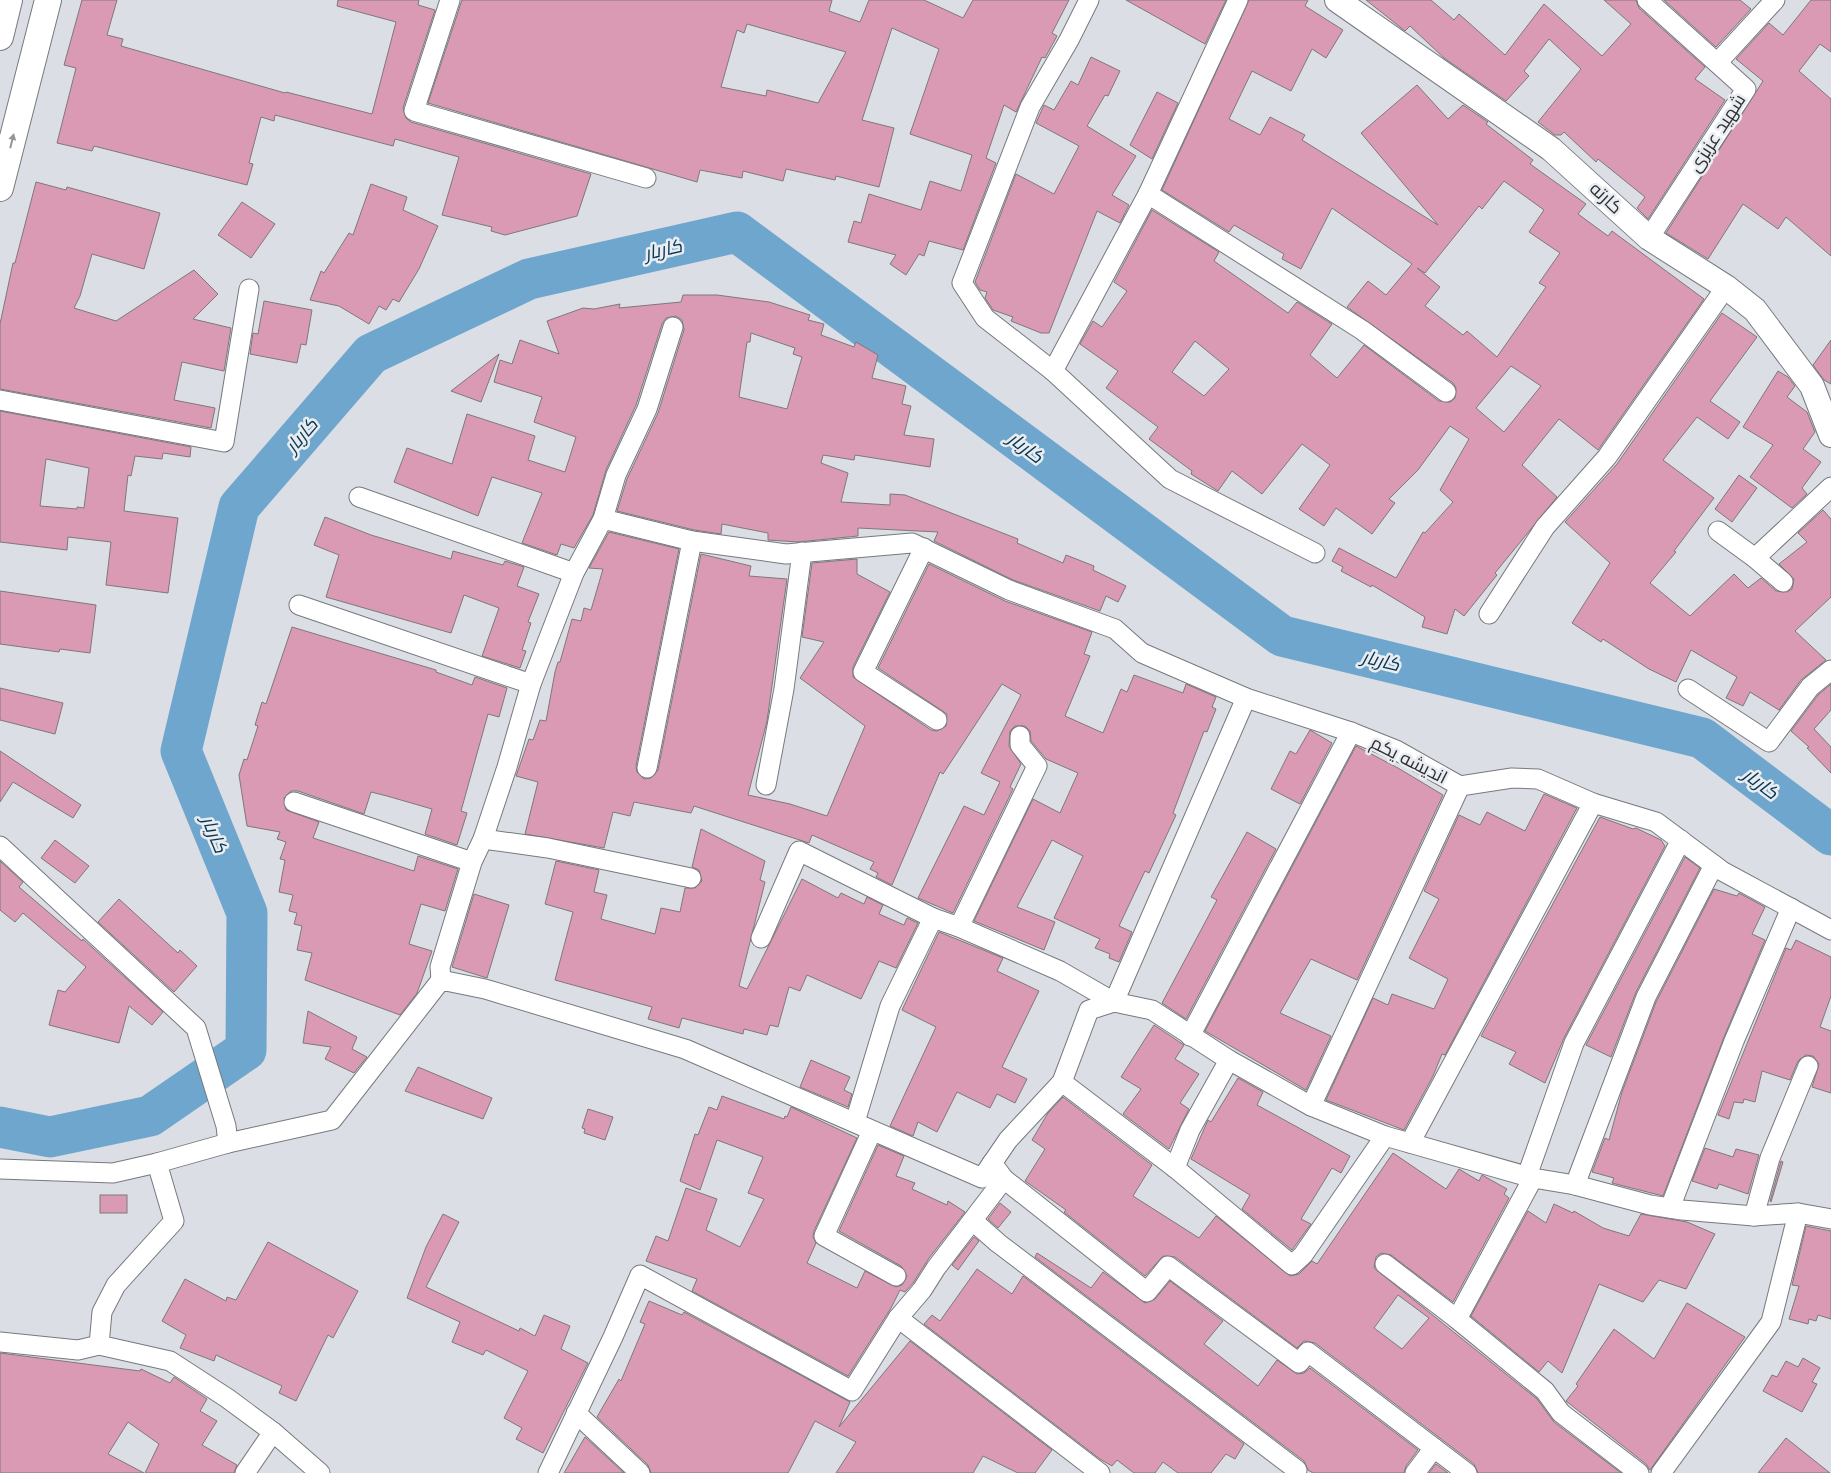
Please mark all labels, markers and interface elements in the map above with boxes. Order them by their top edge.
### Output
street label: شهید عزیزی [1682,89,1750,176]
one-way arrow [8,133,16,148]
street label: کارته [1585,176,1628,218]
water label: کاربار [640,232,685,266]
water label: کاربار [277,412,323,459]
water label: کاربار [1001,424,1049,469]
water label: کاربار [1357,642,1403,677]
street label: اندیشه یکم [1366,730,1452,790]
water label: کاربار [1736,760,1784,805]
water label: کاربار [195,810,234,857]

